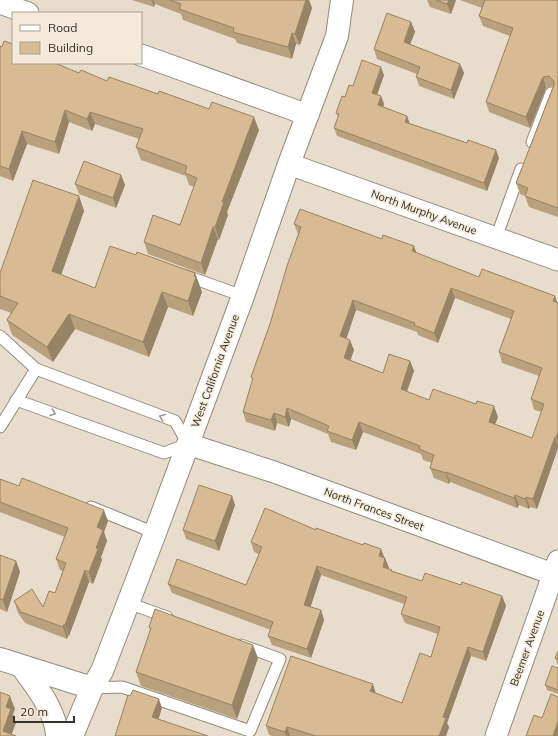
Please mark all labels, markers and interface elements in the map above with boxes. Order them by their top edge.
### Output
legend [12,12,142,64]
text: Road [48,20,77,35]
text: Building [48,40,93,55]
street label: North Murphy Avenue [369,186,479,238]
street label: West California Avenue [188,312,242,430]
one-way arrow [50,409,57,417]
one-way arrow [159,413,166,421]
street label: North Frances Street [322,484,426,534]
street label: Beemer Avenue [507,608,547,688]
scale bar [14,698,74,724]
text: 20 m [20,704,48,719]

